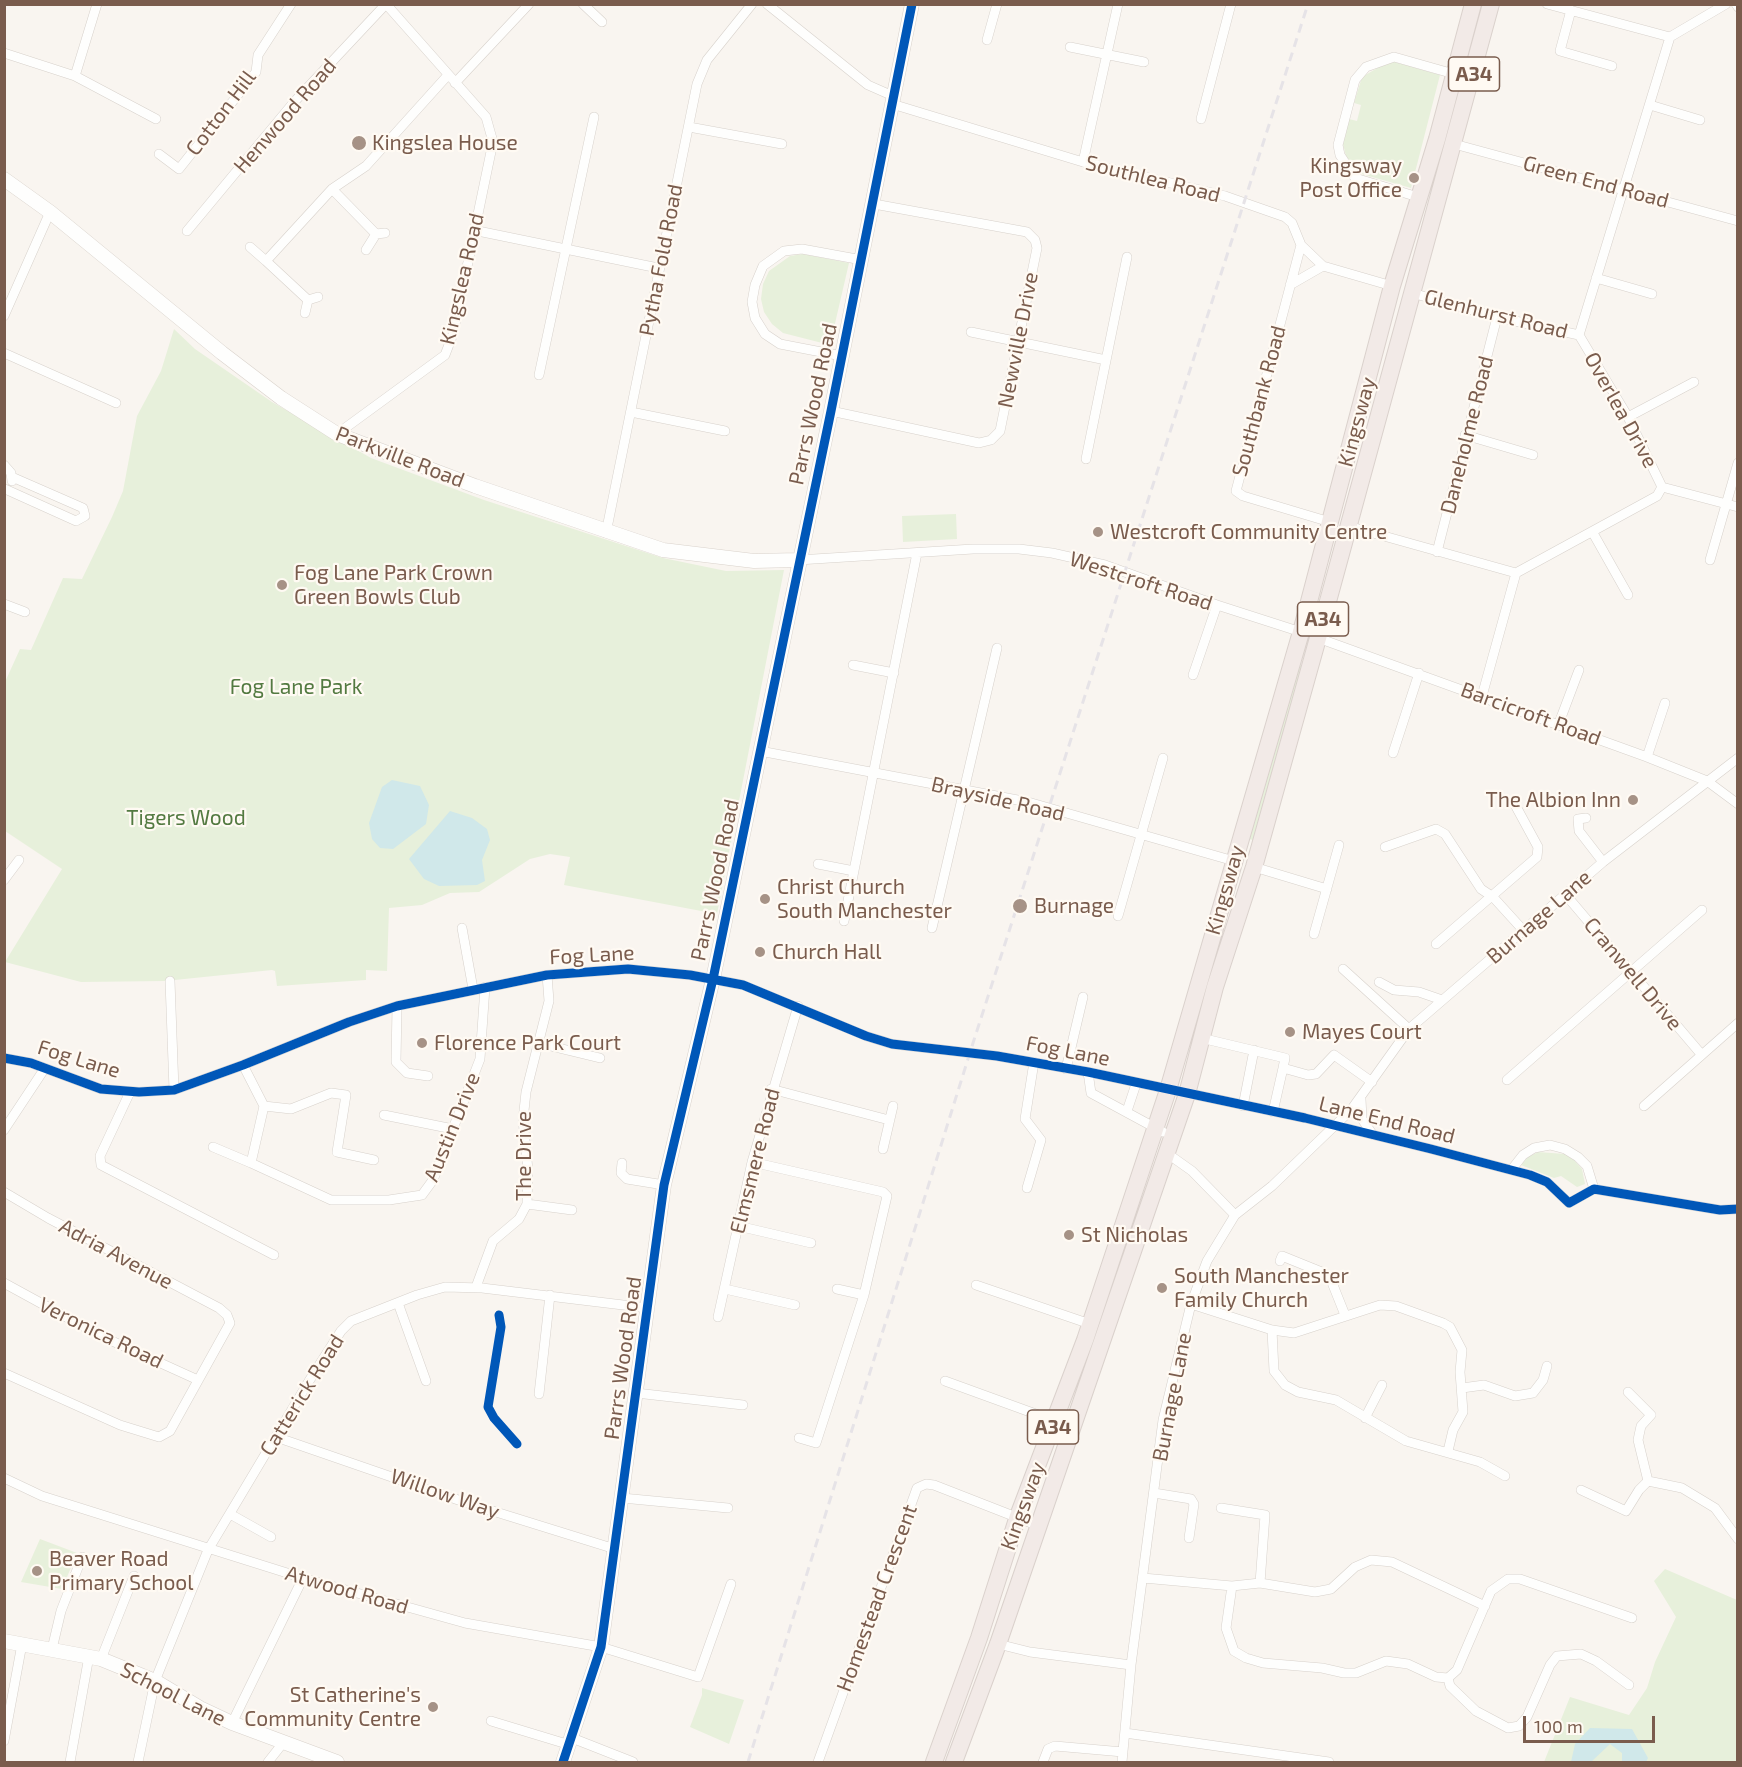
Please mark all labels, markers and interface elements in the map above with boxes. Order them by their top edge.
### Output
street label: Henwood Road [228,54,342,178]
road number: A34 [1448,57,1500,91]
street label: Cotton Hill [181,65,261,161]
place label: Kingslea House [372,130,518,156]
marker: Kingslea House [350,134,368,152]
street label: Southlea Road [1083,150,1223,208]
street label: Green End Road [1520,150,1672,214]
place label: Kingsway Post Office [1300,153,1402,203]
marker: Kingsway Post Office [1407,171,1421,185]
street label: Pytha Fold Road [634,182,688,338]
street label: Kingslea Road [435,211,489,347]
street label: Newville Drive [992,270,1044,410]
street label: Glenhurst Road [1422,284,1570,344]
street label: Parrs Wood Road [784,321,842,487]
street label: Southbank Road [1227,323,1291,479]
street label: Overlea Drive [1579,348,1663,472]
street label: Daneholme Road [1435,353,1499,517]
street label: Kingsway [1333,374,1381,470]
street label: Parkville Road [332,421,468,493]
place label: Westcroft Community Centre [1110,519,1387,545]
marker: Westcroft Community Centre [1091,525,1105,539]
street label: Westcroft Road [1066,546,1216,616]
place label: Fog Lane Park Crown Green Bowls Club [294,560,493,610]
marker: Fog Lane Park Crown Green Bowls Club [275,578,289,592]
road number: A34 [1298,602,1348,636]
park label: Fog Lane Park [230,674,362,700]
street label: Barcicroft Road [1457,677,1605,751]
street label: Brayside Road [929,771,1067,827]
place label: The Albion Inn [1485,787,1621,813]
marker: The Albion Inn [1626,793,1640,807]
street label: Parrs Wood Road [686,797,744,963]
park label: Tigers Wood [126,805,246,831]
street label: Kingsway [1200,842,1250,938]
street label: Burnage Lane [1481,865,1597,969]
place label: Christ Church South Manchester [777,874,952,924]
marker: Christ Church South Manchester [758,892,772,906]
place label: Burnage [1034,893,1114,919]
marker: Burnage [1011,897,1029,915]
street label: Cranwell Drive [1578,912,1688,1036]
place label: Church Hall [772,939,881,965]
street label: Fog Lane [549,940,635,970]
marker: Church Hall [753,945,767,959]
place label: Mayes Court [1302,1019,1422,1045]
marker: Mayes Court [1283,1025,1297,1039]
place label: Florence Park Court [434,1030,621,1056]
street label: Fog Lane [1024,1031,1112,1071]
street label: Fog Lane [35,1035,123,1083]
marker: Florence Park Court [415,1036,429,1050]
street label: Austin Drive [419,1069,485,1185]
street label: Elmsmere Road [725,1086,785,1236]
street label: Lane End Road [1316,1091,1458,1149]
street label: The Drive [511,1111,537,1201]
street label: Adria Avenue [55,1213,177,1295]
place label: St Nicholas [1081,1222,1188,1248]
marker: St Nicholas [1062,1228,1076,1242]
place label: South Manchester Family Church [1174,1263,1349,1313]
street label: Parrs Wood Road [599,1275,647,1441]
marker: South Manchester Family Church [1155,1281,1169,1295]
street label: Veronica Road [35,1292,167,1374]
street label: Catterick Road [255,1330,349,1460]
street label: Burnage Lane [1147,1331,1197,1463]
road number: A34 [1028,1410,1078,1444]
street label: Kingsway [995,1458,1051,1554]
street label: Willow Way [387,1464,503,1524]
street label: Homestead Crescent [831,1501,923,1695]
place label: Beaver Road Primary School [49,1546,194,1596]
street label: Atwood Road [282,1560,412,1620]
marker: Beaver Road Primary School [30,1564,44,1578]
street label: School Lane [116,1657,230,1731]
place label: St Catherine's Community Centre [244,1682,421,1732]
marker: St Catherine's Community Centre [426,1700,440,1714]
scale bar [1526,1704,1658,1742]
text: 100 m [1534,1715,1583,1737]

